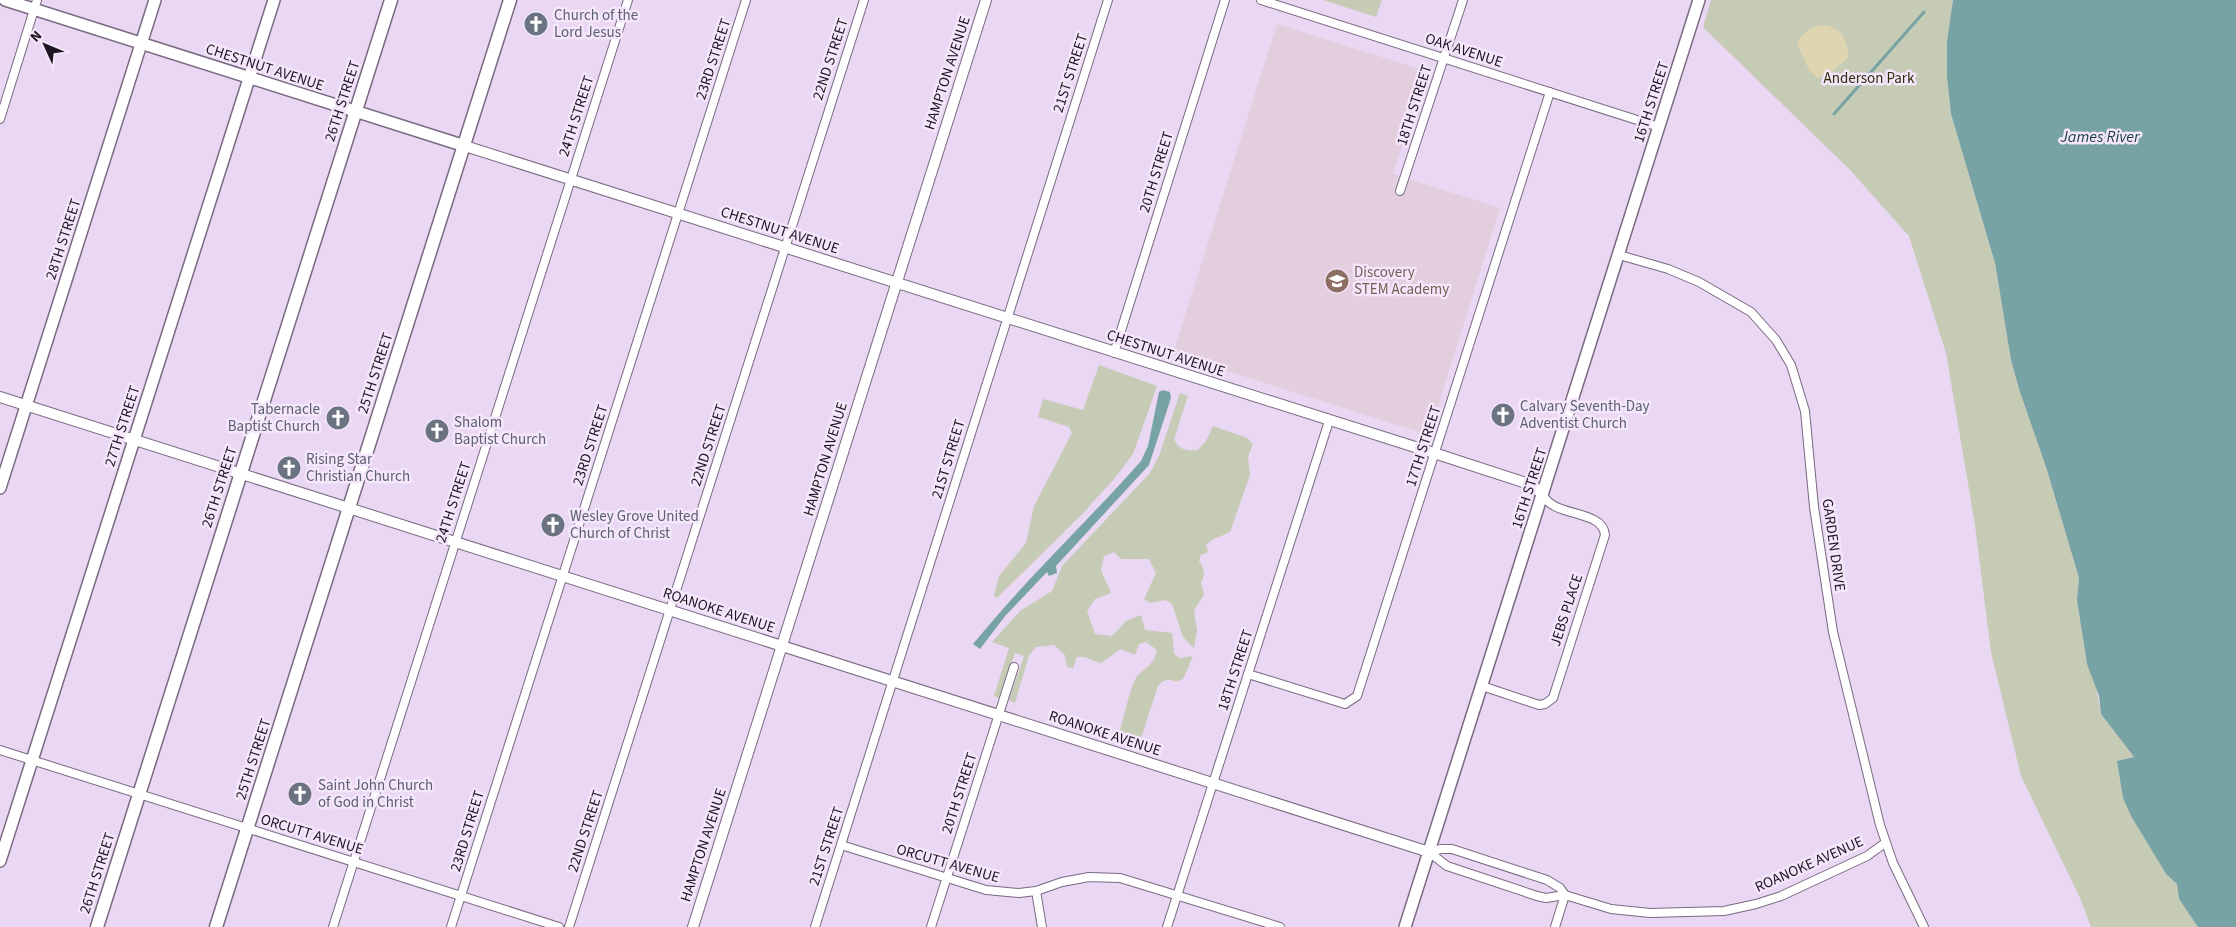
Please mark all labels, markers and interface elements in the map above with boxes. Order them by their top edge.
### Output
place label: Church of the Lord Jesus [554,5,638,43]
church icon: Church of the Lord Jesus [523,11,549,37]
street label: HAMPTON AVENUE [919,14,976,133]
street label: 22ND STREET [807,15,854,103]
street label: 23RD STREET [691,16,736,102]
north arrow [20,20,70,70]
text: N [26,26,47,47]
street label: OAK AVENUE [1422,28,1505,73]
street label: 21ST STREET [1048,31,1093,115]
street label: CHESTNUT AVENUE [203,38,327,97]
street label: 26TH STREET [320,58,365,144]
street label: 16TH STREET [1629,59,1674,145]
street label: 18TH STREET [1392,62,1437,148]
park label: Anderson Park [1824,68,1915,89]
street label: 24TH STREET [554,73,599,159]
water label: James River [2060,126,2141,148]
street label: 20TH STREET [1134,129,1179,215]
street label: 28TH STREET [41,196,86,282]
street label: CHESTNUT AVENUE [718,201,842,260]
place label: Discovery STEM Academy [1354,262,1449,300]
school or university icon: Discovery STEM Academy [1324,268,1350,294]
street label: CHESTNUT AVENUE [1104,324,1228,383]
street label: 25TH STREET [353,330,398,416]
street label: 27TH STREET [100,383,145,469]
place label: Calvary Seventh-Day Adventist Church [1520,396,1650,434]
place label: Tabernacle Baptist Church [228,399,320,437]
street label: HAMPTON AVENUE [798,399,853,519]
street label: 22ND STREET [685,401,732,489]
street label: 23RD STREET [568,402,613,488]
church icon: Calvary Seventh-Day Adventist Church [1490,402,1516,428]
street label: 17TH STREET [1401,403,1446,489]
church icon: Tabernacle Baptist Church [325,405,351,431]
place label: Shalom Baptist Church [454,412,546,450]
street label: 21ST STREET [926,417,970,501]
church icon: Shalom Baptist Church [424,418,450,444]
street label: 26TH STREET [197,444,242,530]
street label: 16TH STREET [1507,445,1552,531]
place label: Rising Star Christian Church [306,449,410,487]
church icon: Rising Star Christian Church [276,455,302,481]
street label: 24TH STREET [431,459,476,545]
street label: GARDEN DRIVE [1817,498,1850,593]
place label: Wesley Grove United Church of Christ [570,506,699,544]
church icon: Wesley Grove United Church of Christ [540,512,566,538]
street label: JEBS PLACE [1545,571,1588,649]
street label: ROANOKE AVENUE [660,582,778,639]
street label: 18TH STREET [1213,627,1258,713]
street label: ROANOKE AVENUE [1046,705,1164,762]
street label: 25TH STREET [231,716,276,802]
street label: 20TH STREET [937,750,982,836]
place label: Saint John Church of God in Christ [318,775,433,813]
church icon: Saint John Church of God in Christ [287,781,313,807]
street label: HAMPTON AVENUE [675,786,732,905]
street label: 22ND STREET [562,787,609,875]
street label: 23RD STREET [445,788,490,874]
street label: 21ST STREET [804,804,849,888]
street label: ORCUTT AVENUE [258,809,366,860]
street label: 26TH STREET [75,830,120,916]
street label: ROANOKE AVENUE [1752,831,1867,898]
street label: ORCUTT AVENUE [894,839,1002,888]

